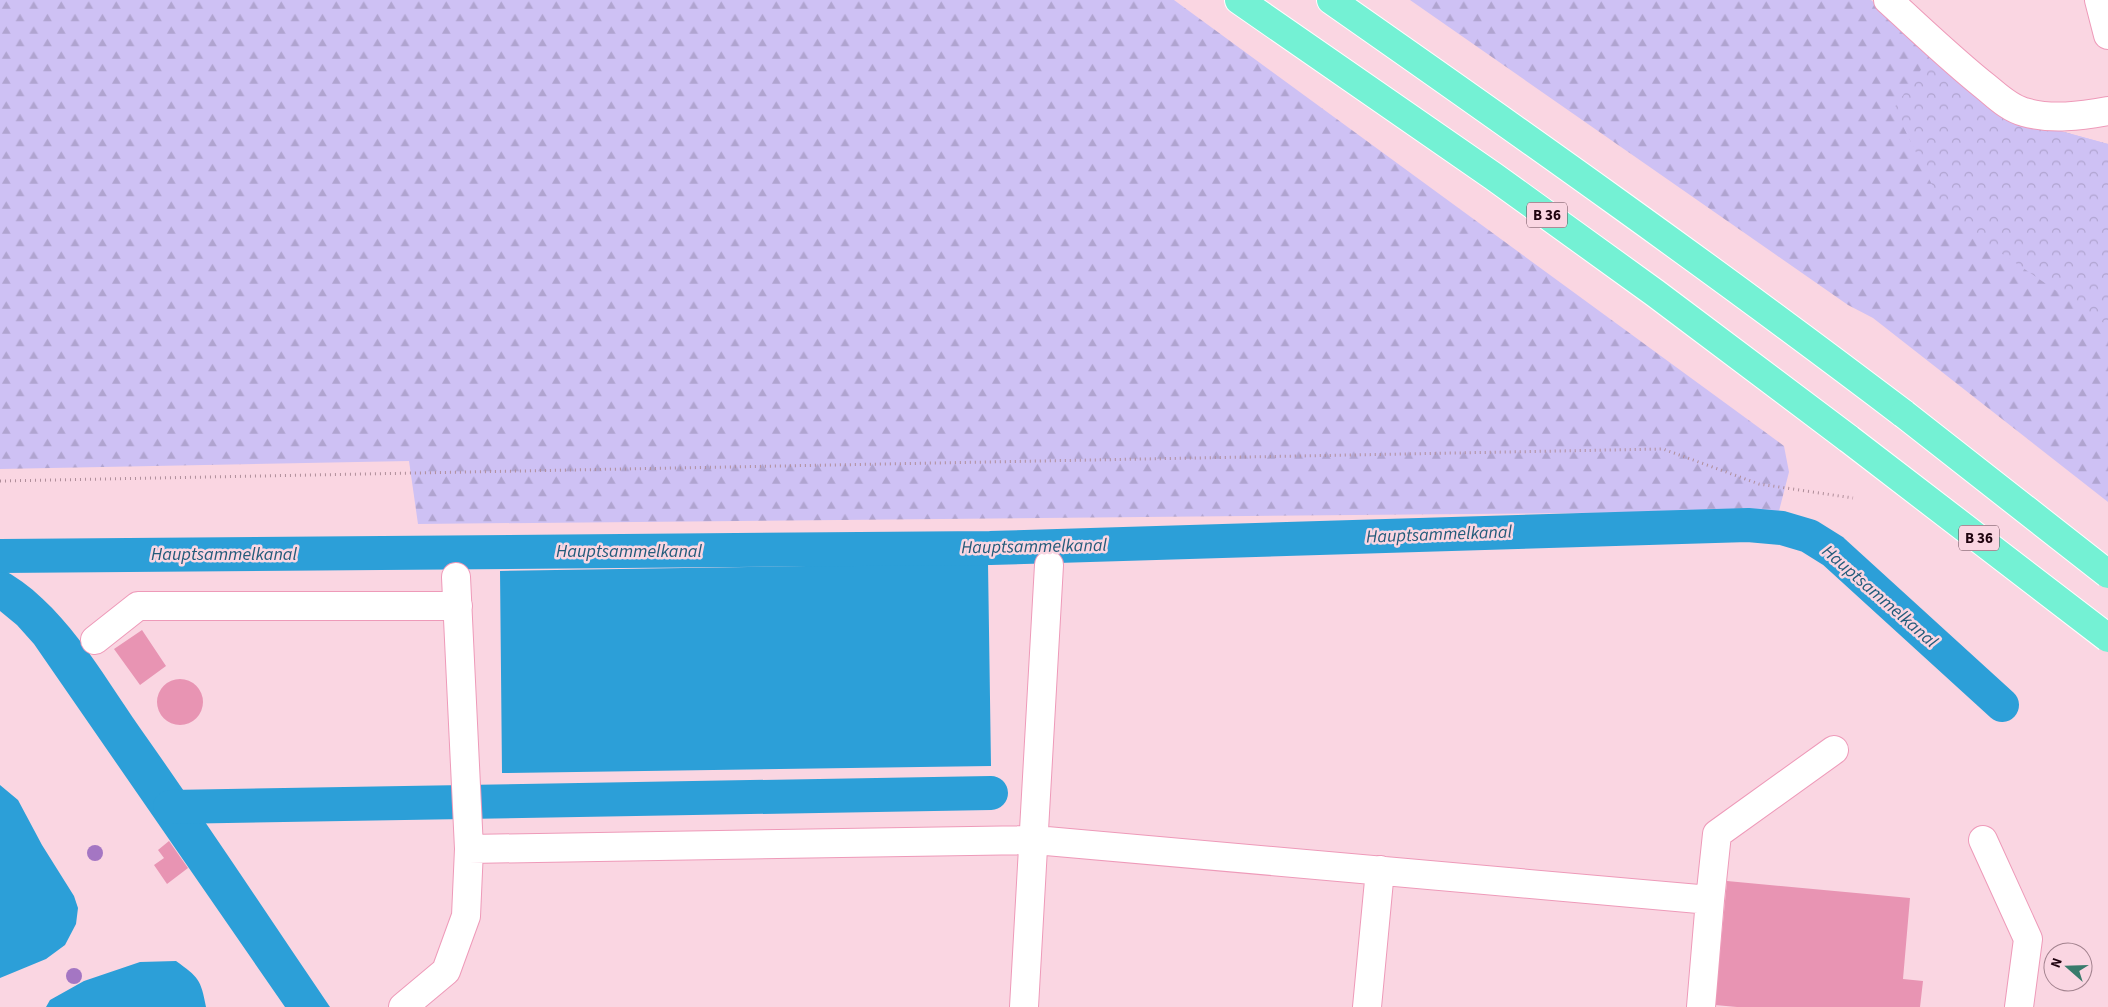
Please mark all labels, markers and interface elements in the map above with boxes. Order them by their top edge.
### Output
road number: B 36 [1527,202,1567,228]
water label: Hauptsammelkanal [1366,519,1513,550]
road number: B 36 [1959,526,1999,550]
water label: Hauptsammelkanal [961,533,1108,560]
water label: Hauptsammelkanal [556,539,703,564]
water label: Hauptsammelkanal [1816,539,1943,654]
water label: Hauptsammelkanal [151,542,298,567]
north arrow [2043,942,2093,992]
text: N [2046,955,2068,971]

